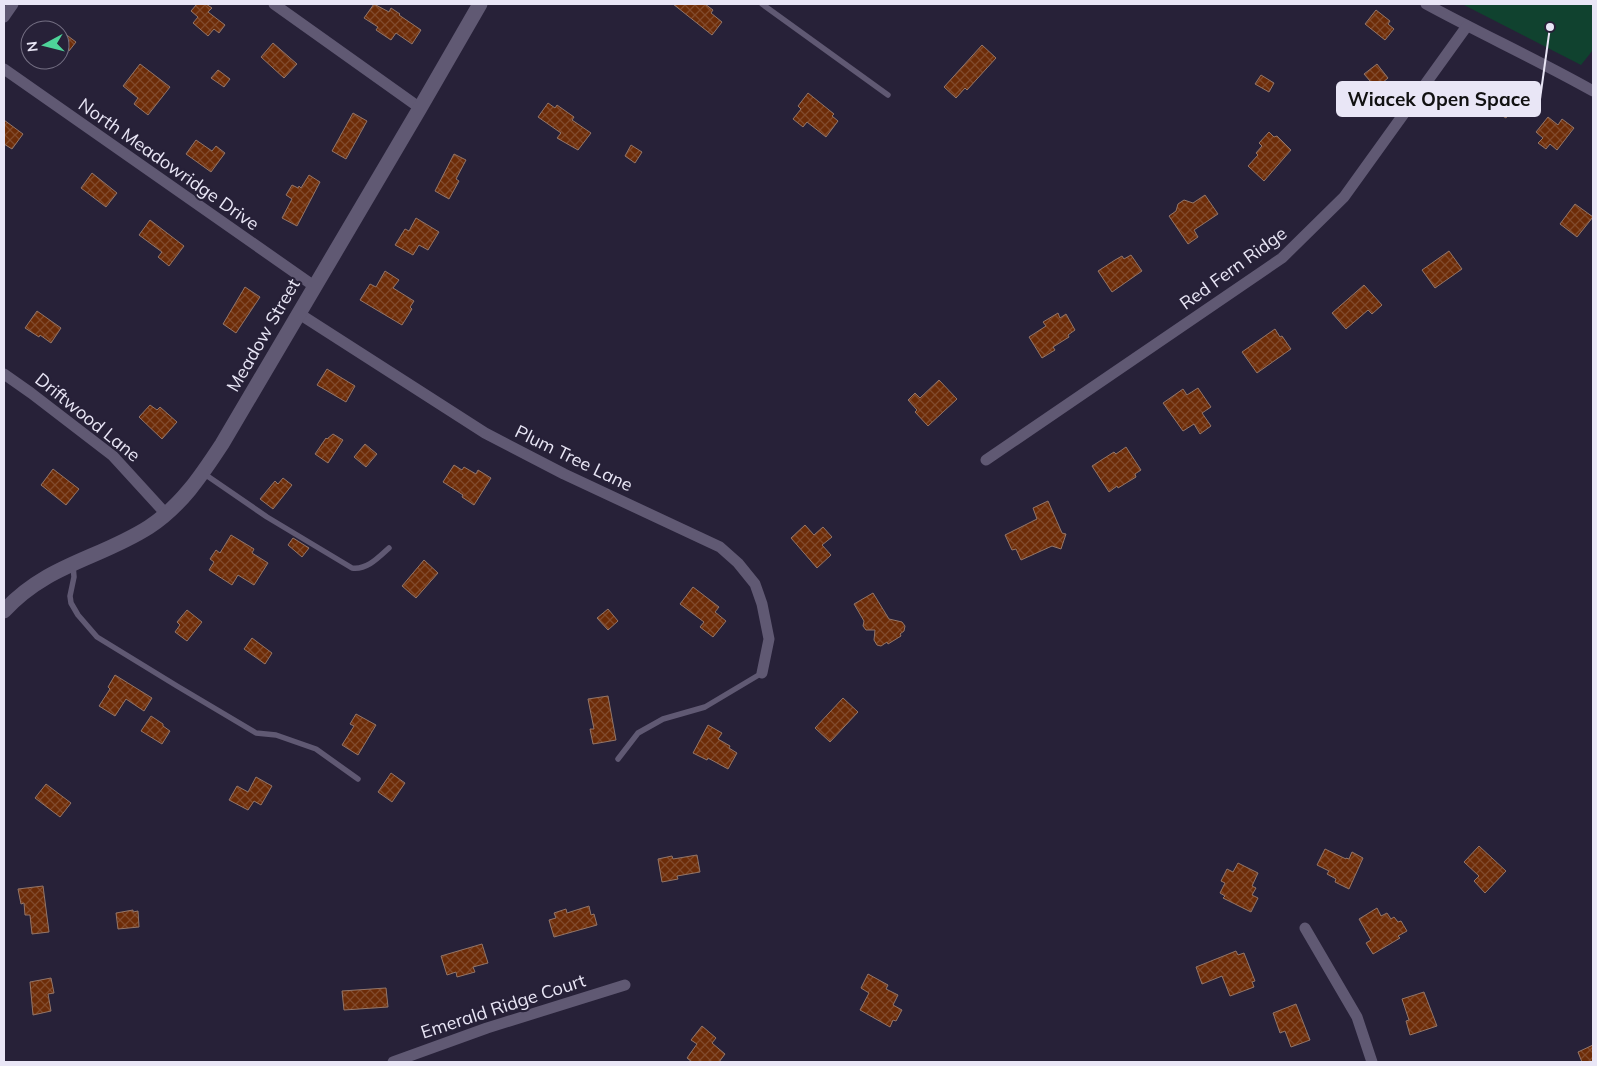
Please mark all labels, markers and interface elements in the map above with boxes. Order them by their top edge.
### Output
north arrow [20,20,70,70]
text: N [23,40,42,53]
callout: Wiacek Open Space [1337,82,1540,116]
text: Wiacek Open Space [1348,87,1530,111]
street label: North Meadowridge Drive [74,93,264,235]
street label: Red Fern Ridge [1175,221,1291,315]
street label: Meadow Street [221,274,305,396]
street label: Driftwood Lane [31,368,145,466]
street label: Plum Tree Lane [511,420,637,496]
street label: Emerald Ridge Court [418,969,588,1043]

